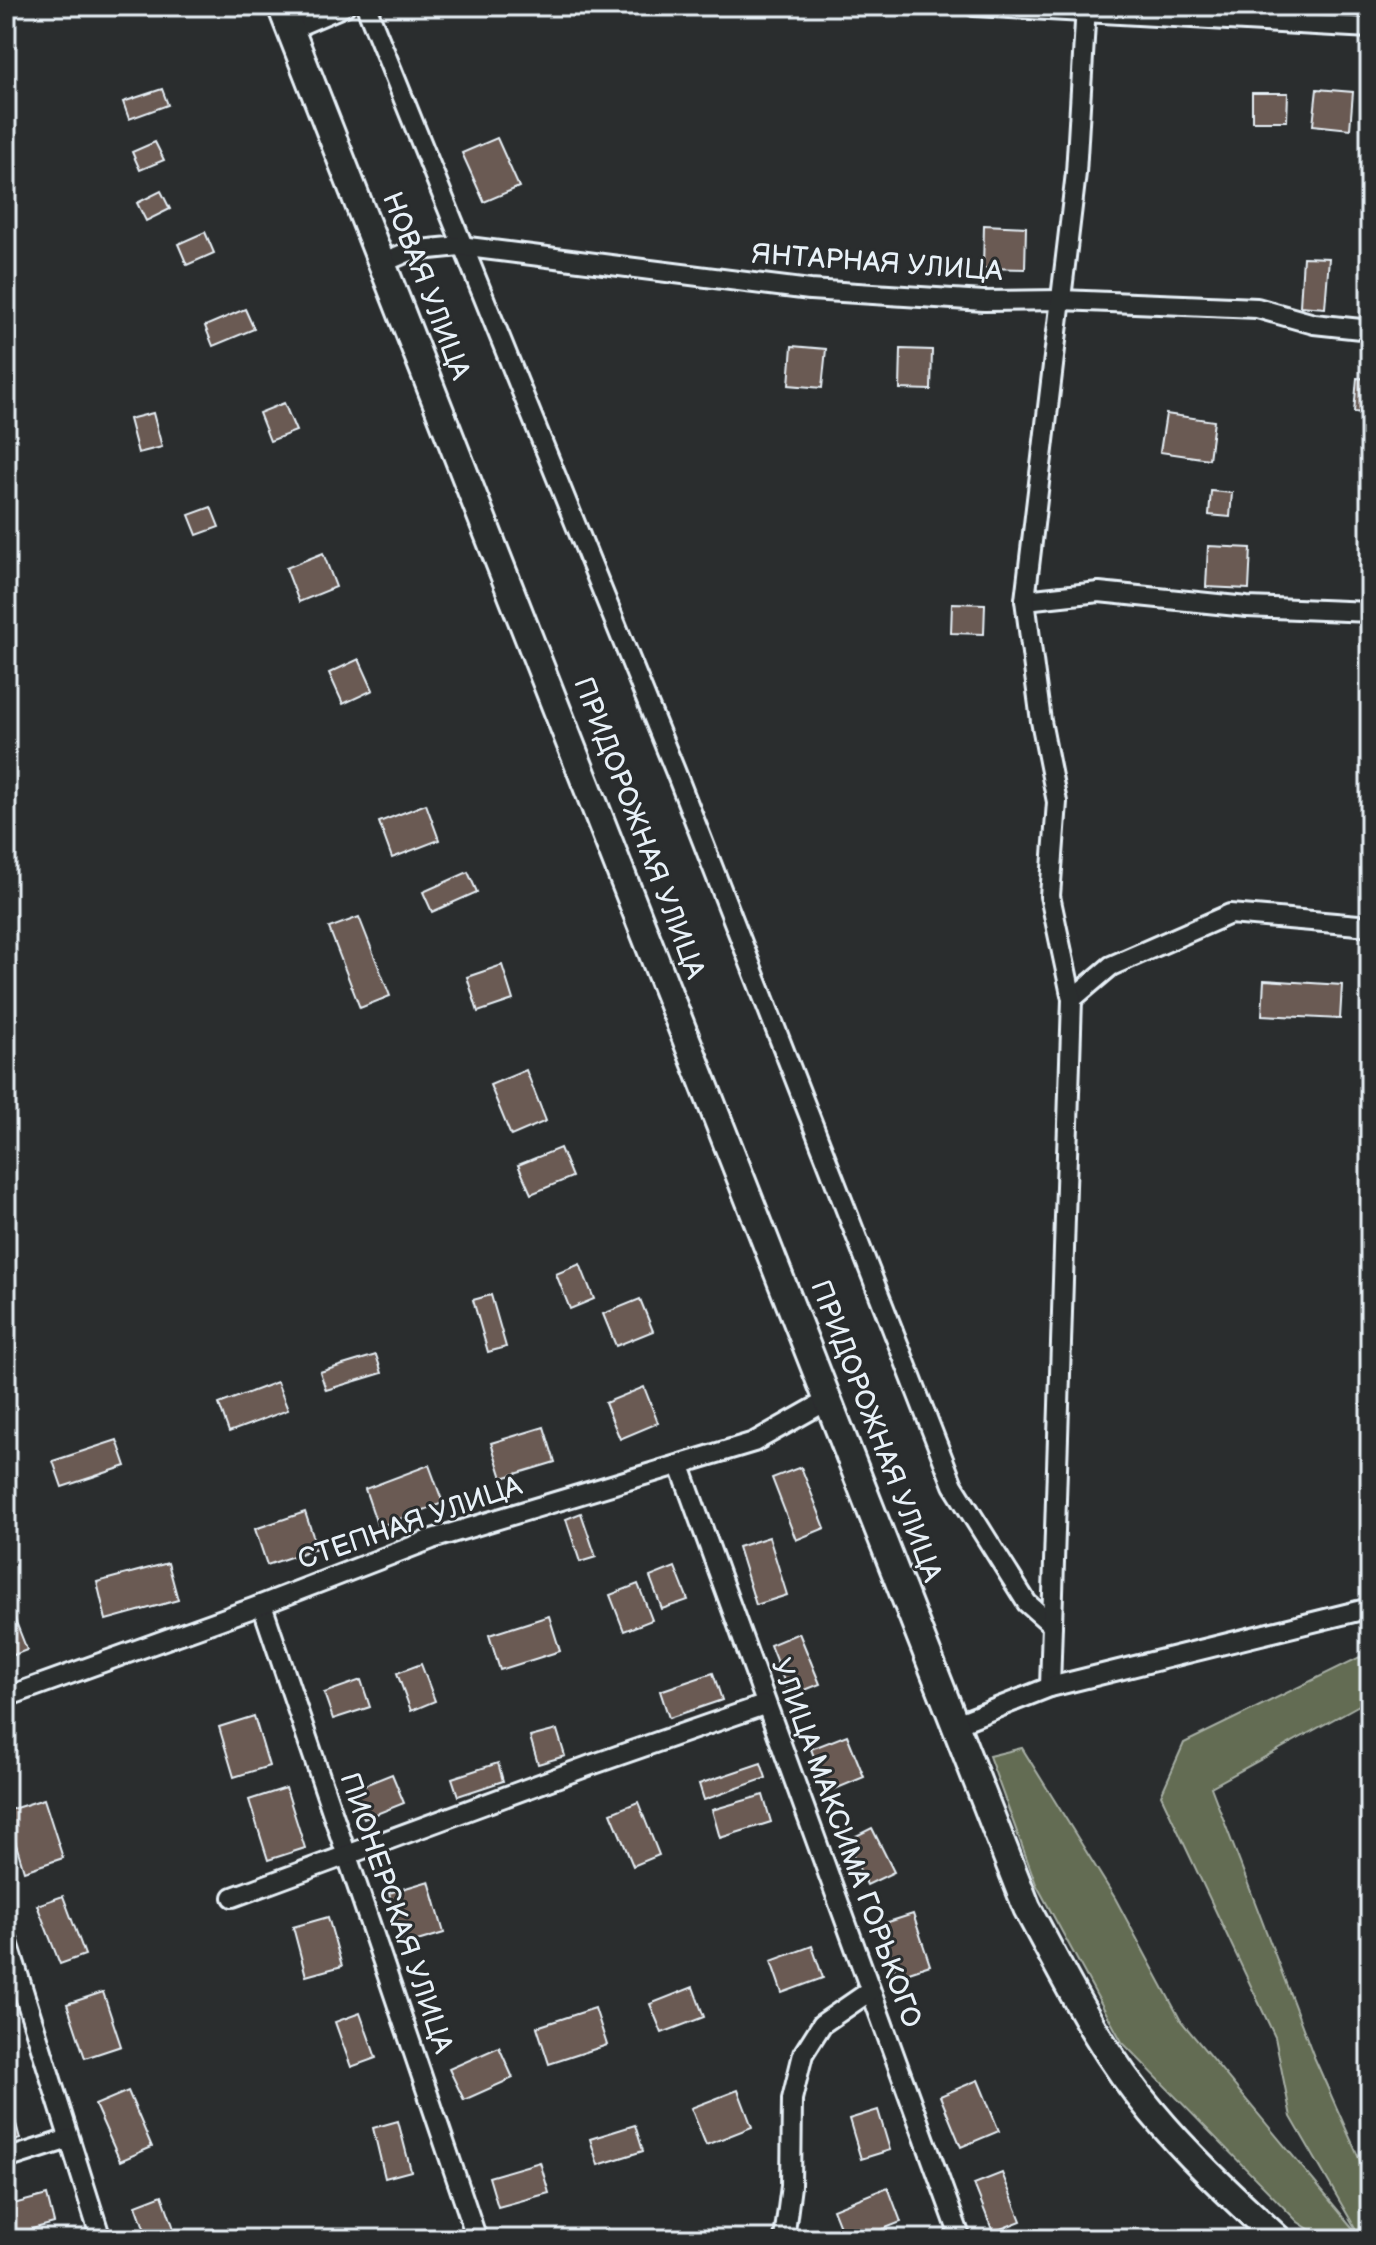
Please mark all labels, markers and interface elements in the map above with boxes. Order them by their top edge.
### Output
street label: НОВАЯ УЛИЦА [375,188,477,385]
street label: ЯНТАРНАЯ УЛИЦА [750,238,1005,288]
street label: ПРИДОРОЖНАЯ УЛИЦА [566,673,712,984]
street label: ПРИДОРОЖНАЯ УЛИЦА [803,1276,949,1587]
street label: СТЕПНАЯ УЛИЦА [294,1469,527,1577]
street label: УЛИЦА МАКСИМА ГОРЬКОГО [764,1654,928,2032]
street label: ПИОНЕРСКАЯ УЛИЦА [332,1768,460,2059]

